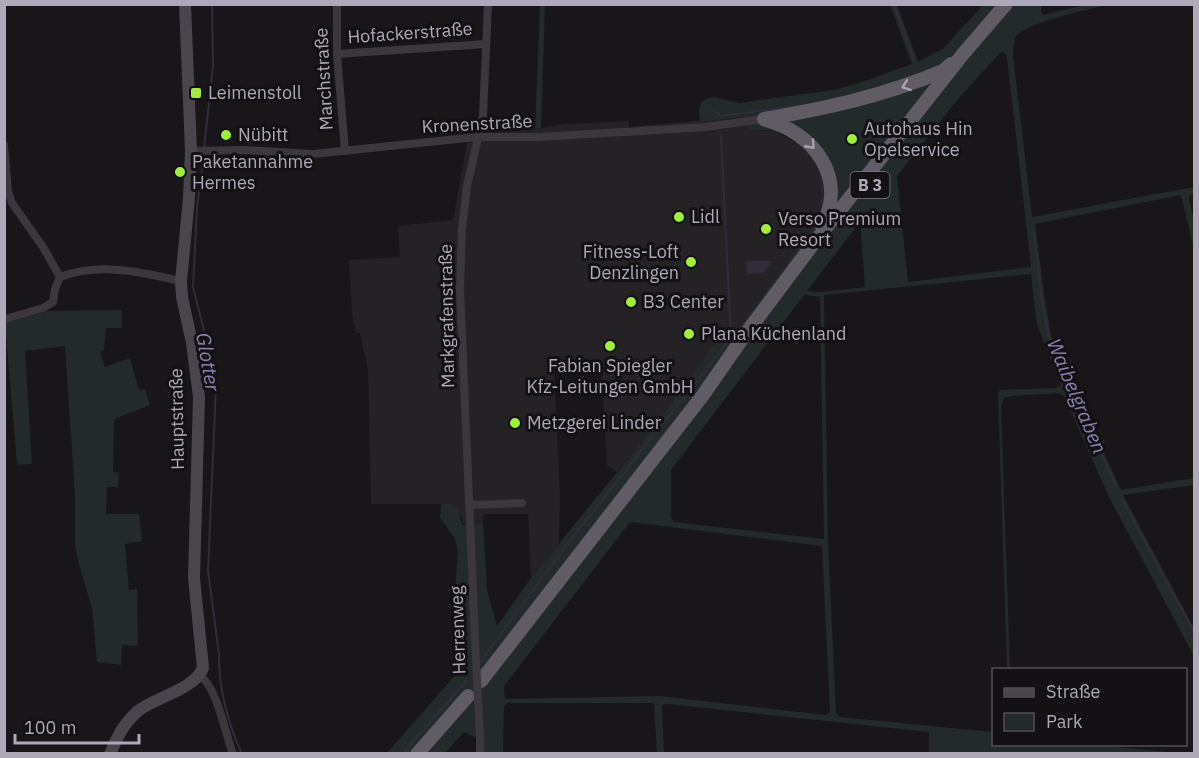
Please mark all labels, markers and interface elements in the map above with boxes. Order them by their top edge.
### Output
street label: Hofackerstraße [347,17,473,48]
street label: Marchstraße [309,27,338,131]
one-way arrow [901,78,912,91]
place label: Leimenstoll [208,81,302,104]
marker: Leimenstoll [189,86,203,100]
street label: Kronenstraße [421,109,533,138]
place label: Autohaus Hin Opelservice [864,117,973,161]
place label: Nübitt [238,123,288,146]
marker: Nübitt [219,128,233,142]
marker: Autohaus Hin Opelservice [845,132,859,146]
one-way arrow [804,139,815,149]
place label: Paketannahme Hermes [192,150,313,194]
marker: Paketannahme Hermes [173,165,187,179]
road number: B 3 [850,172,890,198]
place label: Lidl [691,205,720,228]
place label: Verso Premium Resort [778,207,901,251]
marker: Lidl [672,210,686,224]
marker: Verso Premium Resort [759,222,773,236]
place label: Fitness-Loft Denzlingen [583,240,679,284]
street label: Markgrafenstraße [434,244,459,388]
marker: Fitness-Loft Denzlingen [684,255,698,269]
place label: B3 Center [643,290,724,313]
marker: B3 Center [624,295,638,309]
place label: Plana Küchenland [701,322,847,345]
marker: Plana Küchenland [682,327,696,341]
water label: Glotter [190,330,227,394]
water label: Waibelgraben [1041,334,1114,458]
marker: Fabian Spiegler Kfz-Leitungen GmbH [603,339,617,353]
place label: Fabian Spiegler Kfz-Leitungen GmbH [526,354,694,398]
street label: Hauptstraße [164,368,189,470]
place label: Metzgerei Linder [527,411,662,434]
marker: Metzgerei Linder [508,416,522,430]
street label: Herrenweg [444,585,471,675]
legend [992,668,1187,746]
text: Straße [1046,680,1100,703]
scale bar [15,707,140,745]
text: Park [1046,710,1083,733]
text: 100 m [24,716,76,739]

